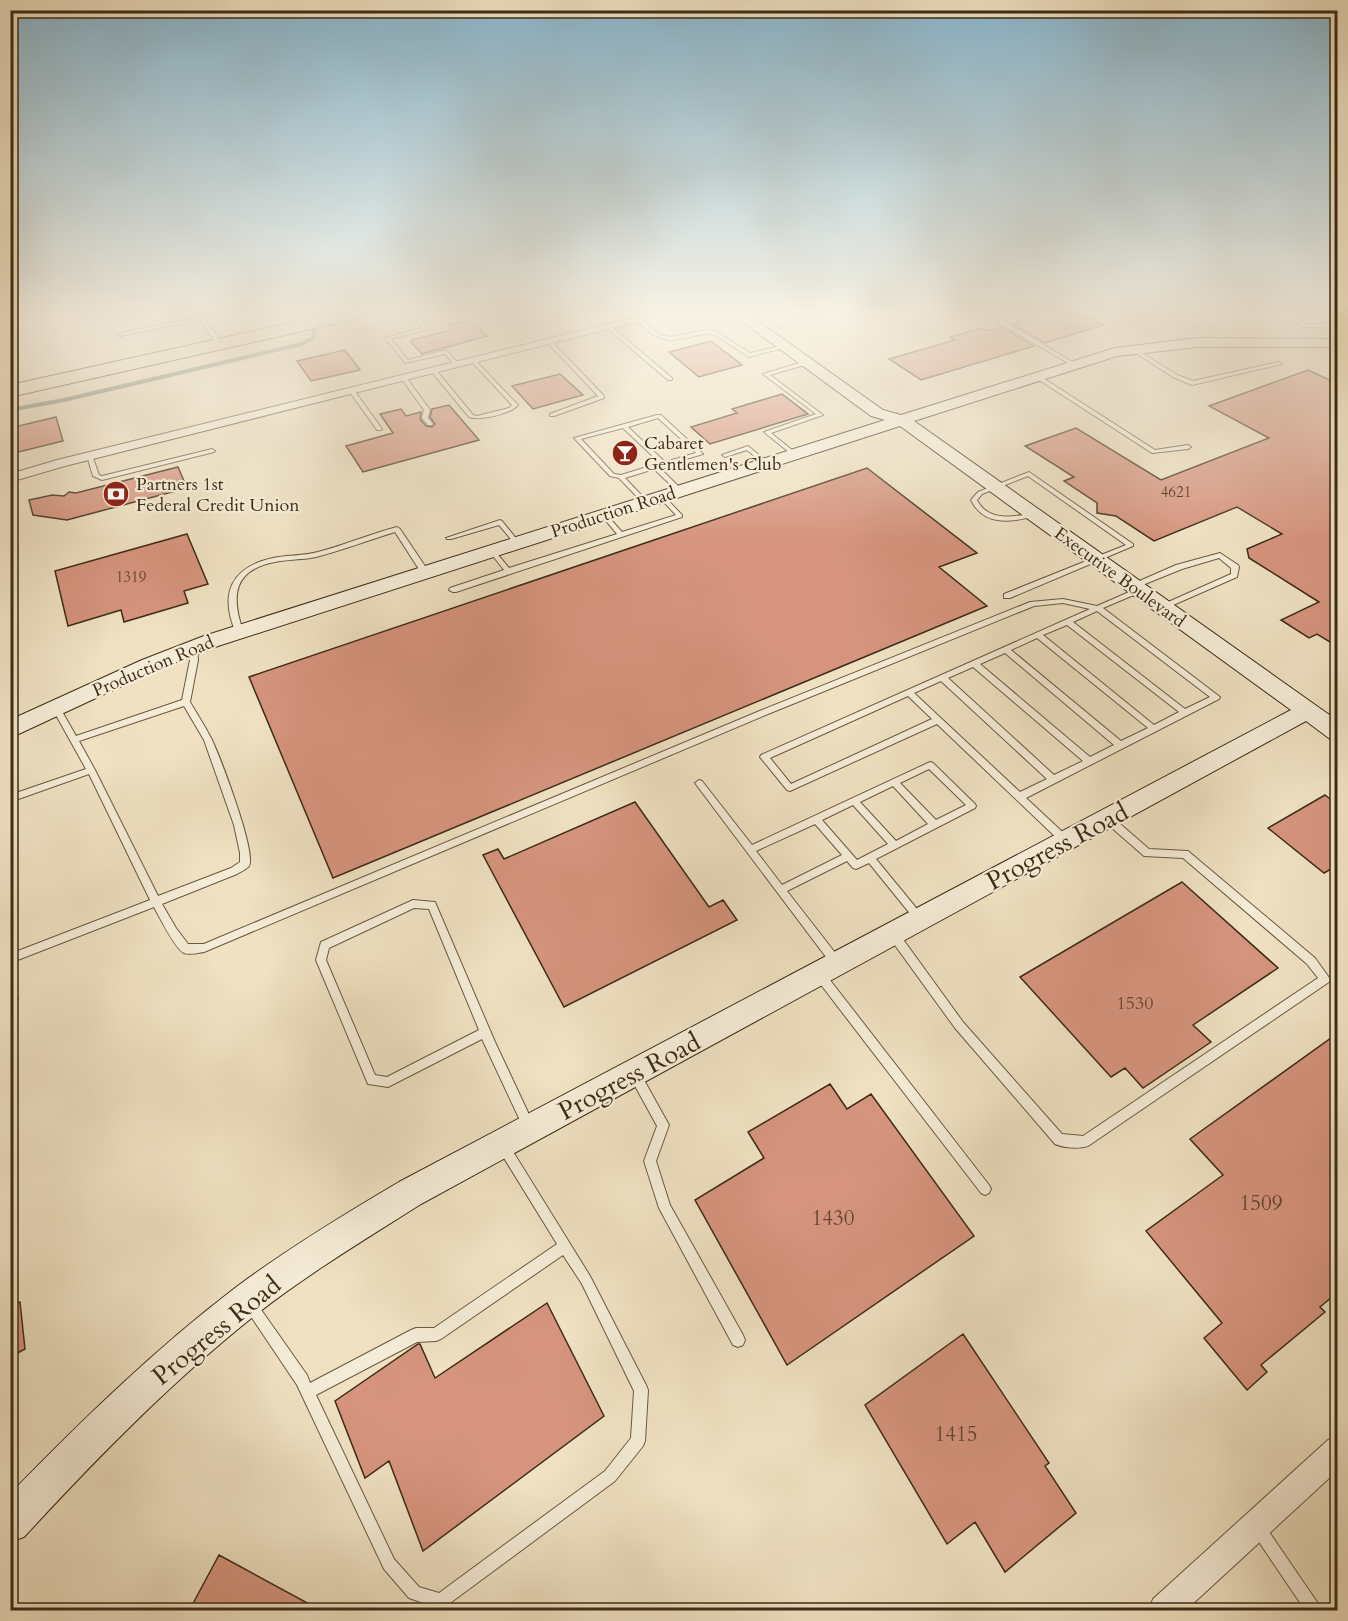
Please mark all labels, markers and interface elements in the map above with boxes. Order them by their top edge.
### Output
place label: Cabaret Gentlemen's Club [644,431,782,477]
bar icon: Cabaret Gentlemen's Club [610,438,640,468]
place label: Partners 1st Federal Credit Union [136,472,300,518]
bank icon: Partners 1st Federal Credit Union [101,479,131,509]
street label: Production Road [548,480,679,544]
house number: 4621 [1161,482,1191,502]
street label: Executive Boulevard [1049,521,1191,634]
house number: 1319 [116,567,147,587]
street label: Production Road [89,629,218,703]
street label: Progress Road [980,794,1135,899]
house number: 1530 [1117,991,1153,1016]
street label: Progress Road [552,1024,707,1129]
house number: 1509 [1239,1189,1283,1218]
house number: 1430 [811,1204,855,1233]
street label: Progress Road [145,1268,288,1393]
house number: 1415 [934,1420,978,1449]

